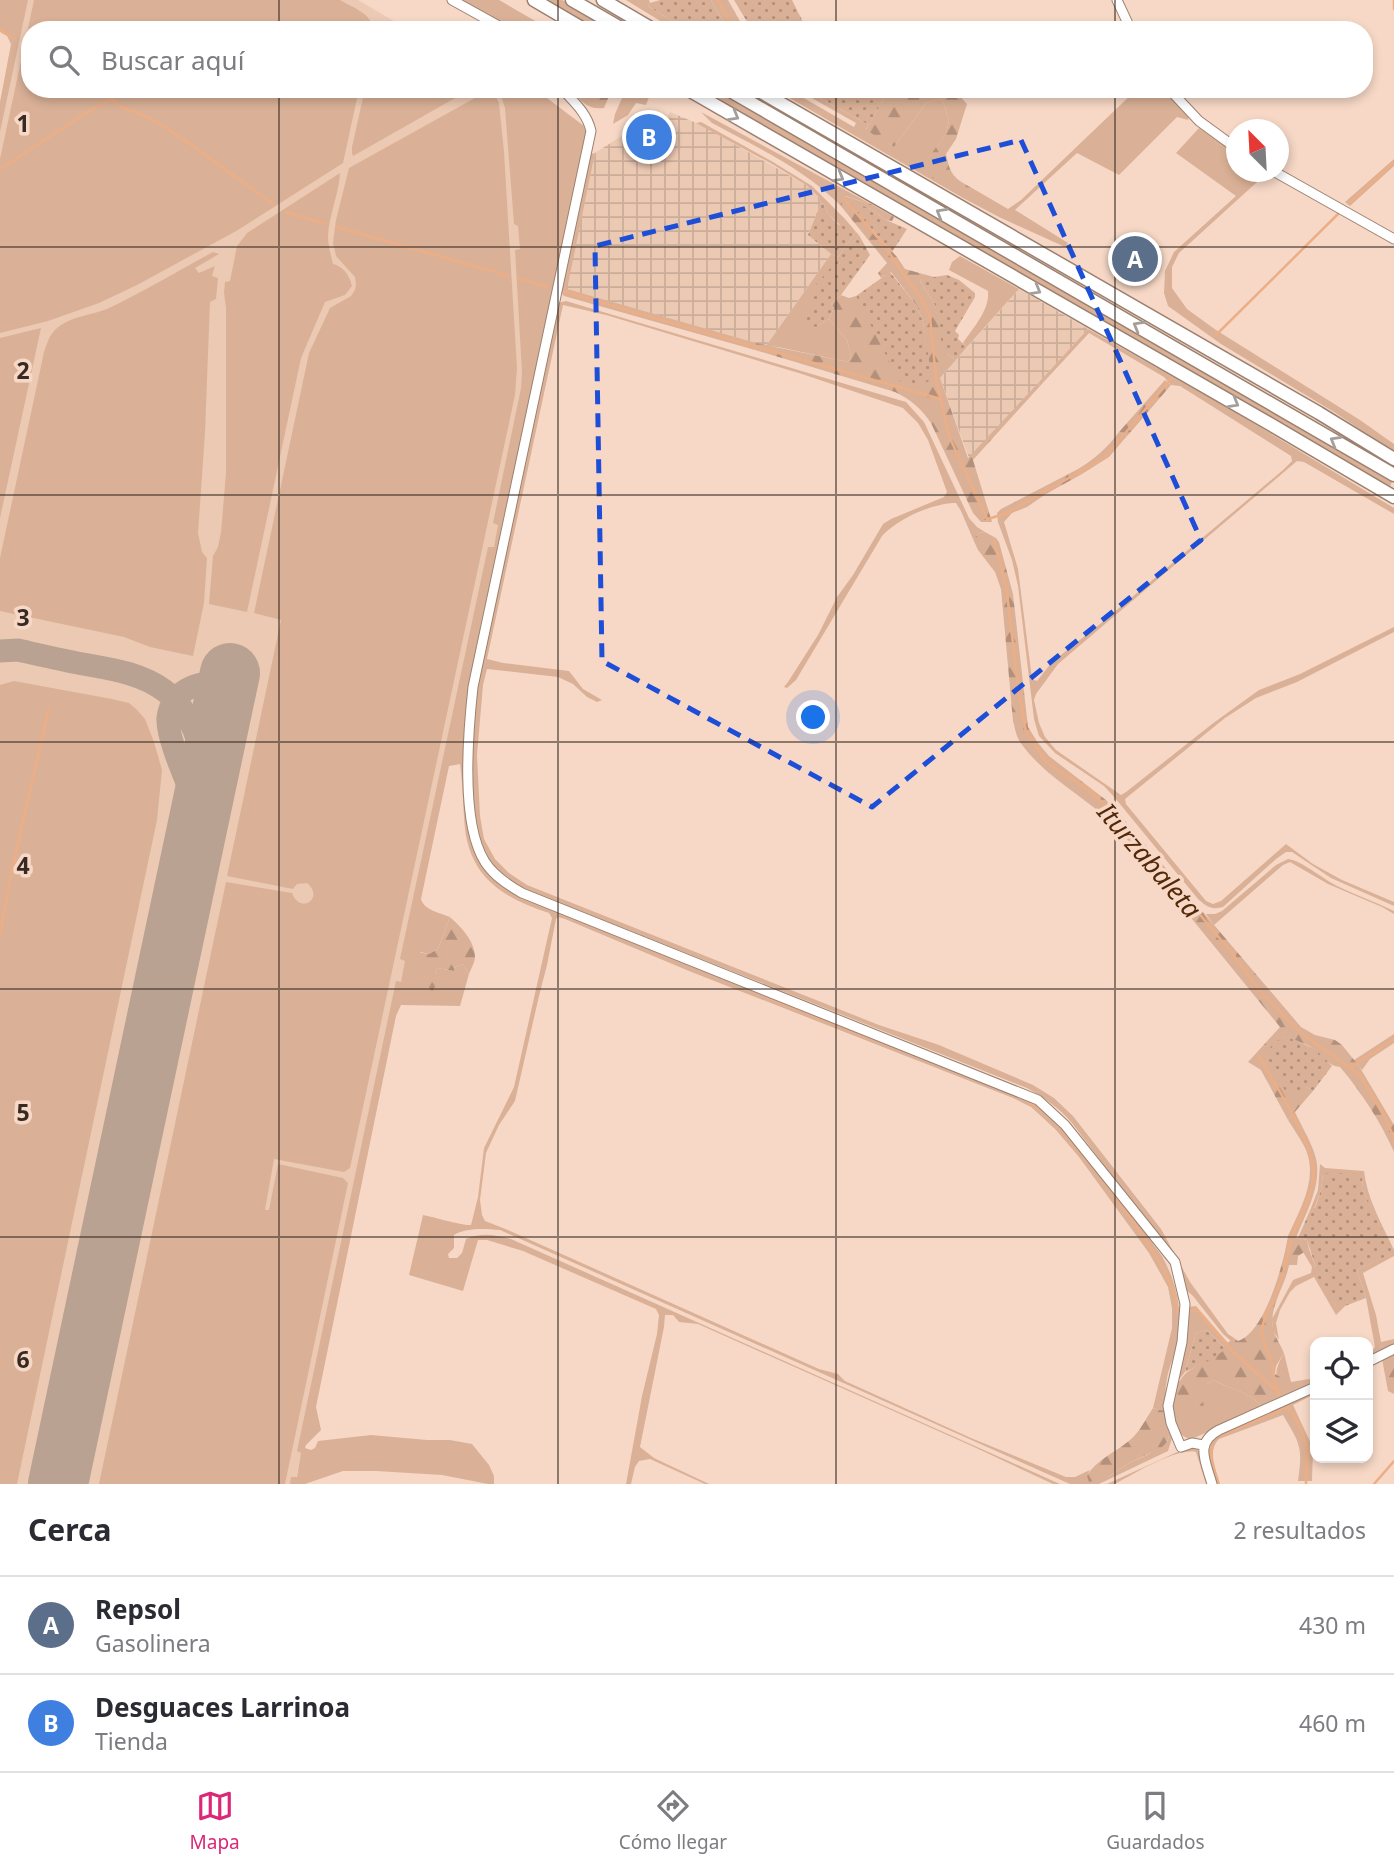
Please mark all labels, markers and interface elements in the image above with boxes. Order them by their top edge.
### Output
search box [21,21,1373,98]
icon: search [45,41,83,79]
text: Buscar aquí [101,42,244,78]
text: 1 [16,107,30,139]
one-way arrow [726,108,739,121]
pin: B [626,111,672,163]
north arrow [1226,119,1289,182]
one-way arrow [832,169,844,182]
one-way arrow [936,208,949,221]
pin: A [1112,233,1158,285]
one-way arrow [1029,282,1042,295]
one-way arrow [1133,321,1146,334]
text: 2 [16,354,30,386]
one-way arrow [1226,395,1239,408]
one-way arrow [1330,436,1343,449]
text: 3 [16,601,30,633]
your location [796,700,830,734]
water label: Iturzabaleta [1089,794,1210,925]
text: 4 [16,849,30,881]
text: 5 [16,1096,30,1128]
map controls [1310,1337,1373,1463]
button: locate [1310,1337,1373,1400]
text: 6 [16,1343,30,1375]
button: layers [1310,1400,1373,1463]
text: Cerca [28,1509,111,1550]
text: 2 resultados [1233,1514,1366,1546]
text: Repsol [95,1591,181,1627]
text: A [43,1609,59,1641]
text: 430 m [1299,1609,1366,1641]
text: Gasolinera [95,1627,211,1659]
text: Desguaces Larrinoa [95,1689,350,1725]
text: B [43,1707,59,1739]
text: 460 m [1299,1707,1366,1739]
text: Tienda [95,1725,168,1757]
tab: Mapa [190,1787,240,1855]
tab: Cómo llegar [619,1787,727,1855]
tab: Guardados [1106,1787,1205,1855]

